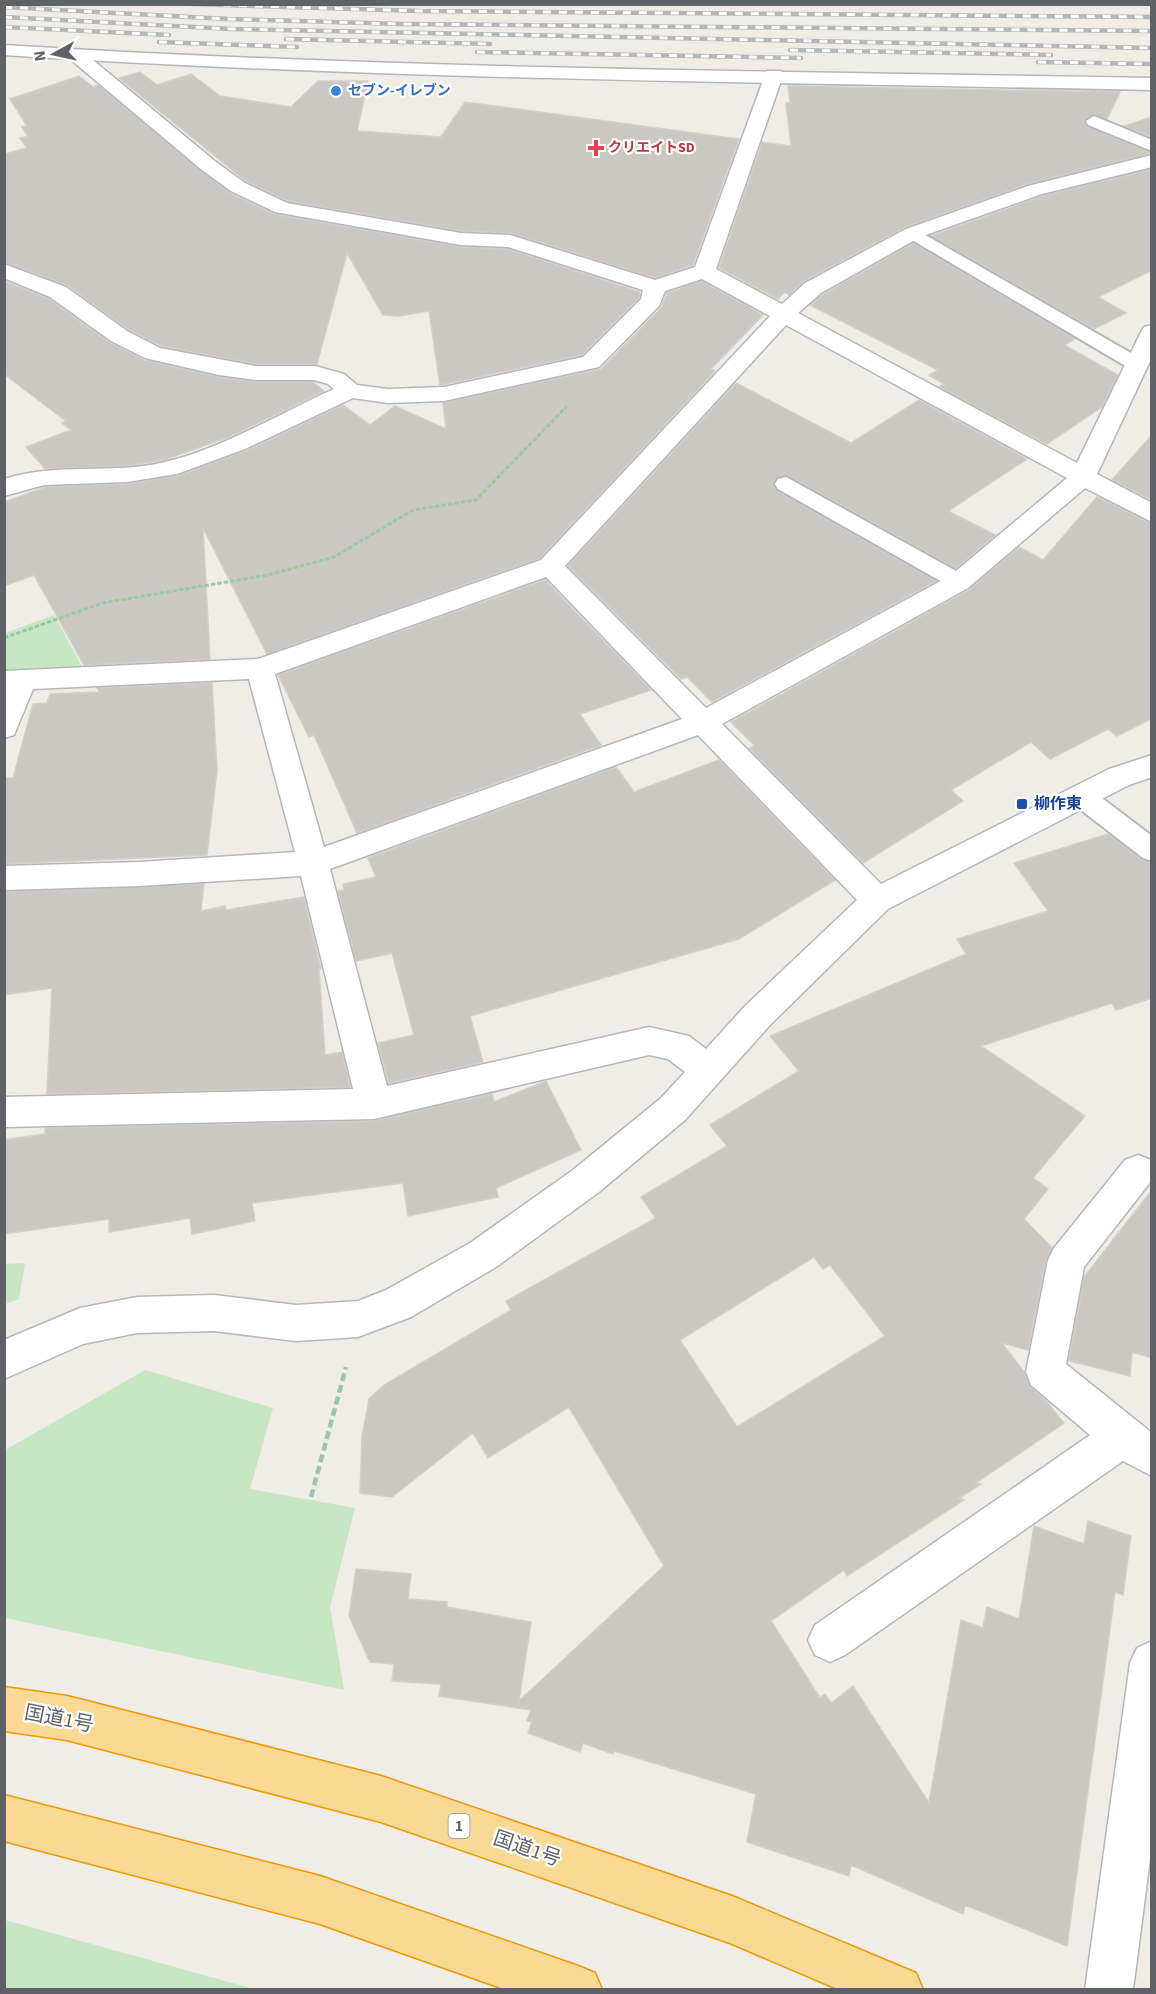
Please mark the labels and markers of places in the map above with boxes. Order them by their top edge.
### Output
place label: セブン-イレブン [348,81,451,101]
marker: セブン-イレブン [329,84,343,98]
place label: クリエイトSD [608,138,695,158]
marker: クリエイトSD [589,141,603,155]
place label: 柳作東 [1034,793,1082,815]
marker: 柳作東 [1015,797,1029,811]

